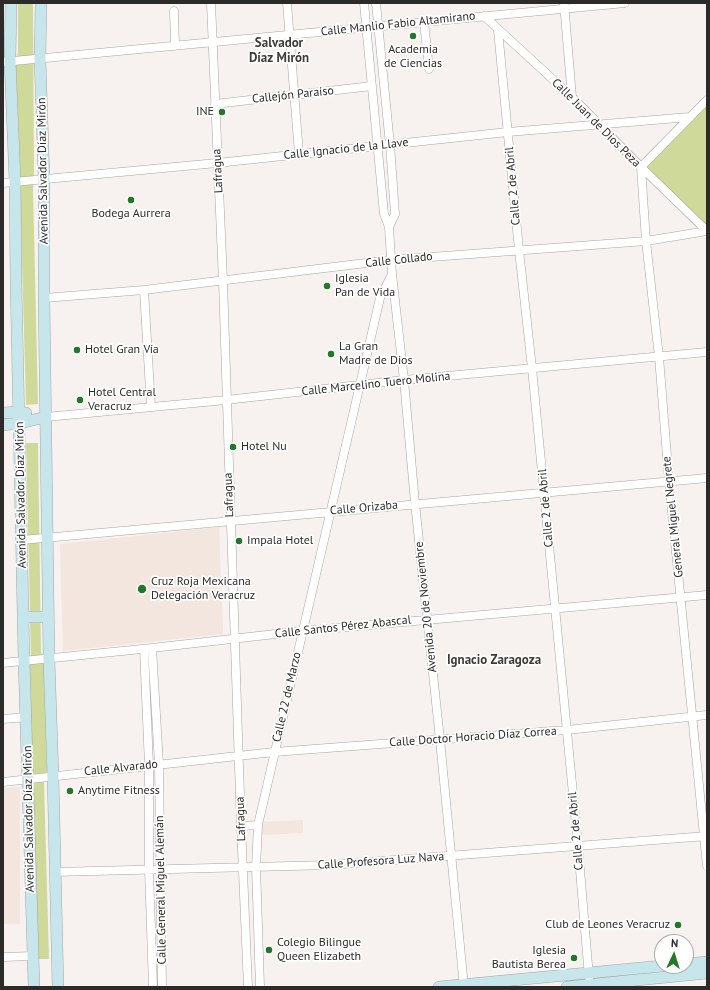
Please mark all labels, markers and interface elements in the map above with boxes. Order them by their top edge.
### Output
street label: Calle Manlio Fabio Altamirano [320,9,476,39]
marker: Academia de Ciencias [408,31,418,41]
district label: Salvador Díaz Mirón [249,35,309,66]
place label: Academia de Ciencias [384,43,442,71]
street label: Calle Juan de Dios Peza [549,76,643,170]
street label: Callejón Paraíso [251,84,335,106]
street label: Avenida Salvador Díaz Mirón [35,97,51,245]
place label: INE [196,105,214,119]
marker: INE [217,107,227,117]
street label: Calle Ignacio de la Llave [283,135,409,163]
street label: Calle 2 de Abril [502,146,524,226]
street label: Lafragua [210,148,226,194]
marker: Bodega Aurrera [126,195,136,205]
place label: Bodega Aurrera [91,207,171,221]
street label: Calle Collado [365,249,433,271]
place label: Iglesia Pan de Vida [335,272,395,300]
marker: Iglesia Pan de Vida [322,281,332,291]
place label: La Gran Madre de Dios [339,340,413,368]
place label: Hotel Gran Vía [85,343,159,357]
marker: Hotel Gran Vía [72,345,82,355]
marker: La Gran Madre de Dios [326,349,336,359]
street label: Calle Marcelino Tuero Molina [301,369,451,399]
place label: Hotel Central Veracruz [88,386,156,414]
marker: Hotel Central Veracruz [75,395,85,405]
street label: Avenida Salvador Díaz Mirón [13,421,29,569]
place label: Hotel Nu [241,440,287,454]
marker: Hotel Nu [228,442,238,452]
street label: General Miguel Negrete [659,456,687,578]
street label: Calle 2 de Abril [535,468,557,548]
street label: Lafragua [221,472,237,518]
street label: Calle Orizaba [329,498,399,518]
place label: Impala Hotel [247,534,313,548]
marker: Impala Hotel [234,536,244,546]
street label: Avenida 20 de Noviembre [412,541,440,673]
place label: Cruz Roja Mexicana Delegación Veracruz [151,575,255,603]
marker: Cruz Roja Mexicana Delegación Veracruz [136,583,148,595]
street label: Calle Santos Pérez Abascal [274,613,412,641]
street label: Calle 22 de Marzo [270,651,304,743]
district label: Ignacio Zaragoza [447,652,541,668]
street label: Calle Doctor Horacio Díaz Correa [389,724,557,750]
street label: Avenida Salvador Díaz Mirón [21,745,37,893]
street label: Calle Alvarado [83,757,159,779]
place label: Anytime Fitness [78,784,160,798]
marker: Anytime Fitness [65,786,75,796]
street label: Calle 2 de Abril [565,791,587,871]
street label: Lafragua [233,796,249,842]
street label: Calle General Miguel Alemán [153,815,169,965]
street label: Calle Profesora Luz Nava [317,849,445,873]
place label: Club de Leones Veracruz [545,918,670,932]
marker: Club de Leones Veracruz [673,920,683,930]
north arrow [654,934,694,974]
place label: Colegio Bilingue Queen Elizabeth [277,936,361,964]
text: N [671,936,679,950]
place label: Iglesia Bautista Berea [492,944,566,972]
marker: Colegio Bilingue Queen Elizabeth [264,945,274,955]
marker: Iglesia Bautista Berea [569,953,579,963]

